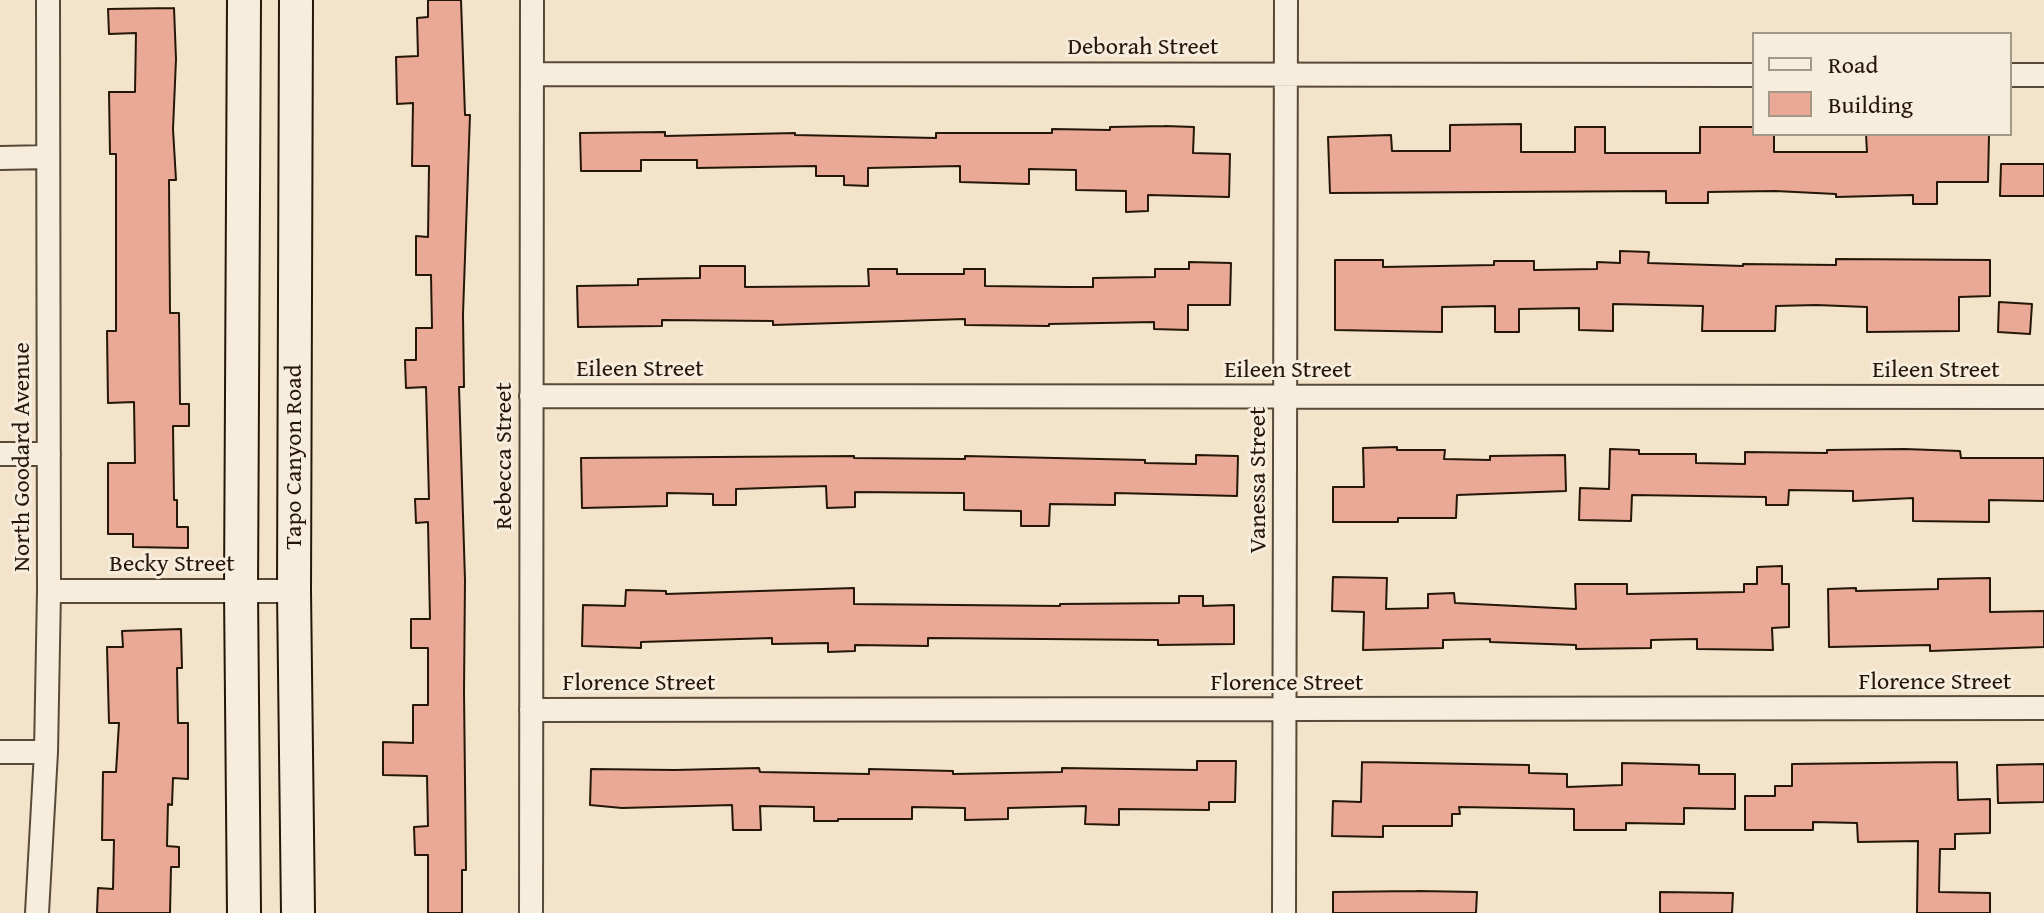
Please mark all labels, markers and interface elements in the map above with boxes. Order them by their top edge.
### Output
legend [1752,32,2012,136]
street label: Deborah Street [1068,34,1218,62]
text: Road [1828,47,1878,82]
text: Building [1828,87,1913,122]
street label: North Goodard Avenue [9,342,37,572]
street label: Eileen Street [576,356,704,384]
street label: Eileen Street [1224,357,1352,385]
street label: Eileen Street [1872,357,2000,385]
street label: Tapo Canyon Road [281,365,309,549]
street label: Rebecca Street [491,382,519,530]
street label: Vanessa Street [1245,407,1273,553]
street label: Becky Street [109,551,235,579]
street label: Florence Street [1859,669,2011,697]
street label: Florence Street [563,670,715,698]
street label: Florence Street [1211,670,1363,698]

